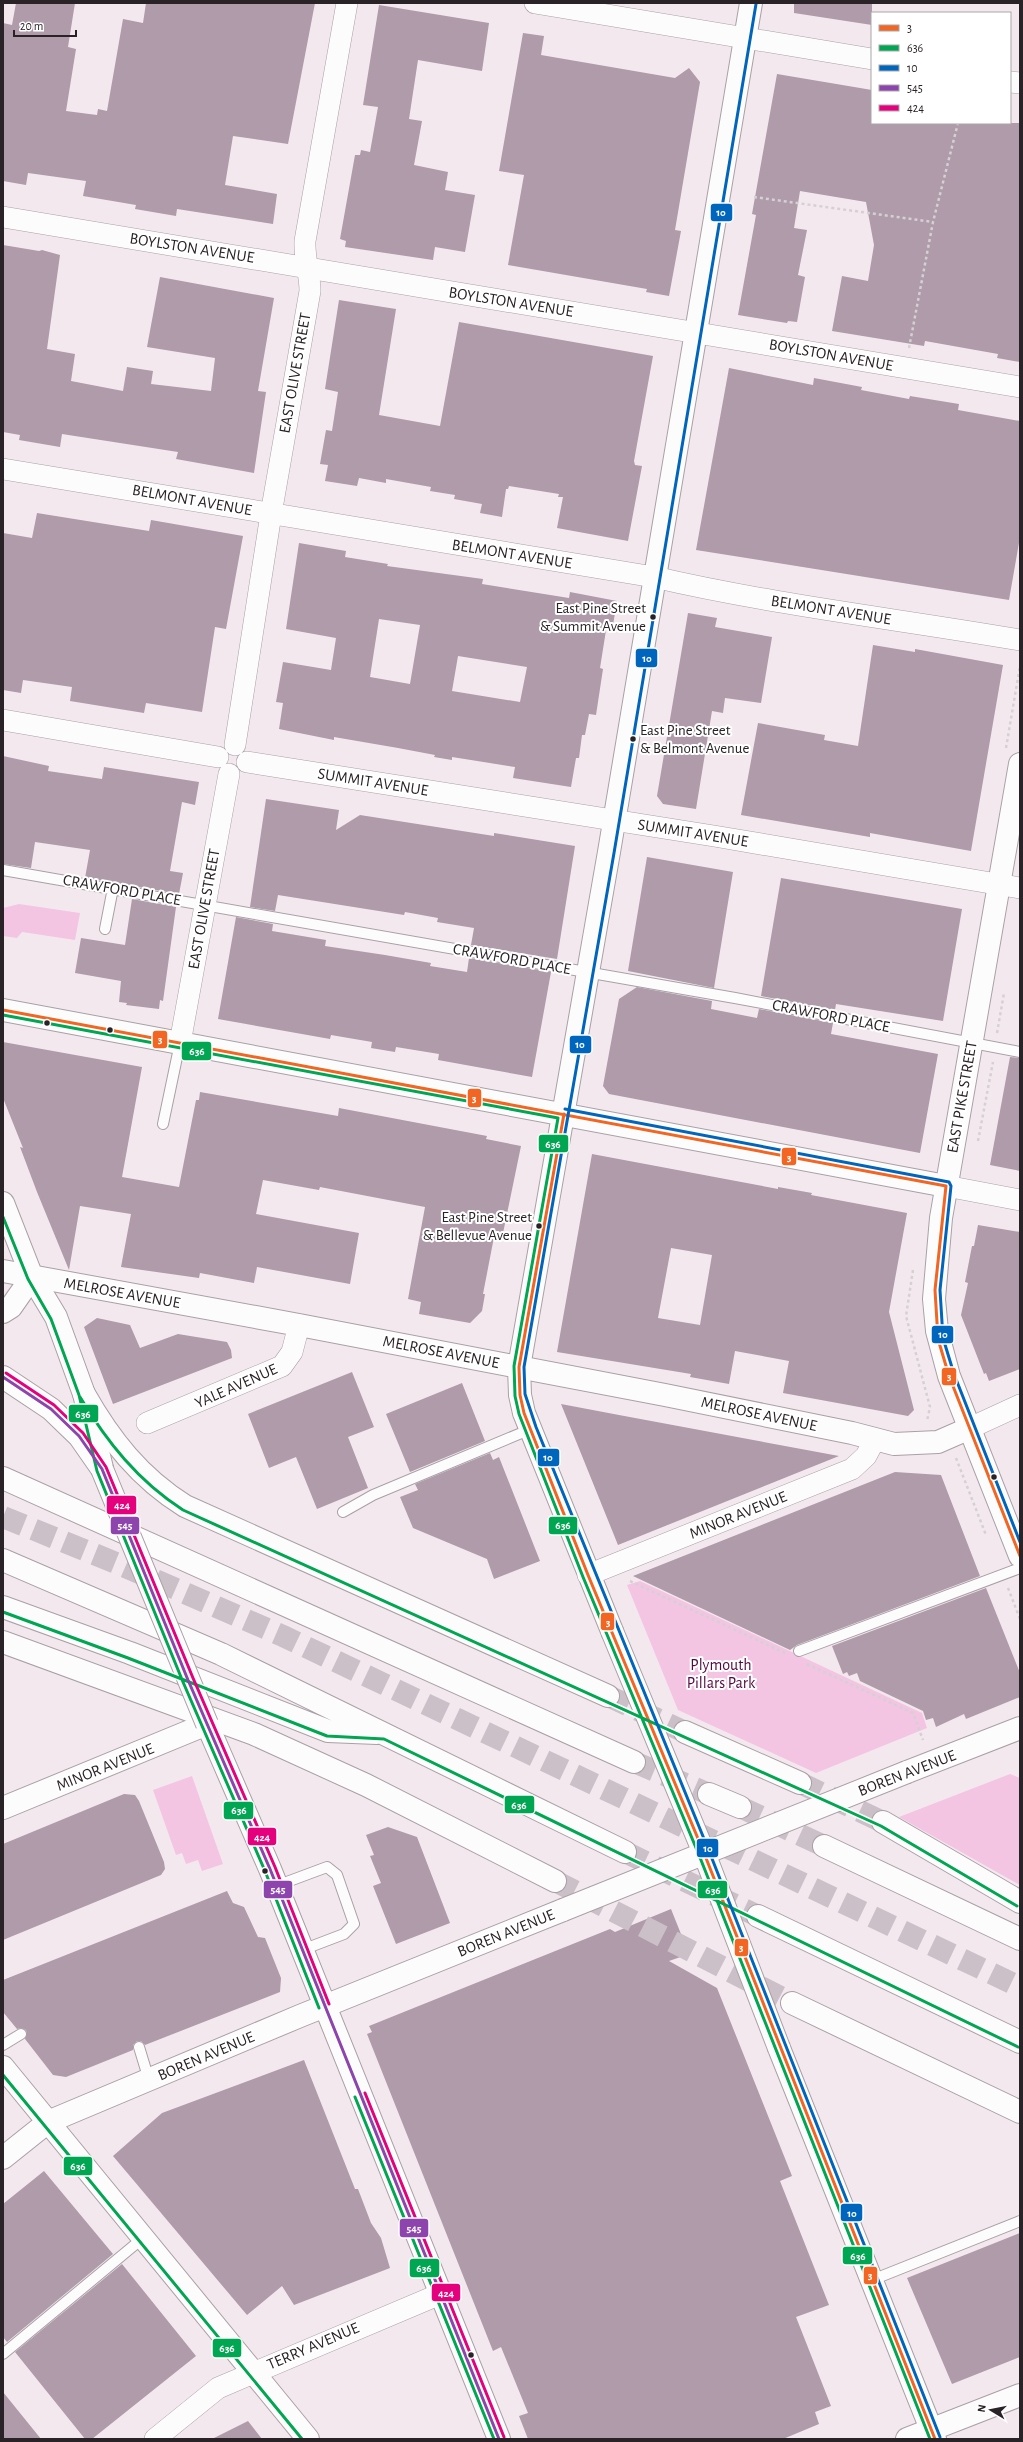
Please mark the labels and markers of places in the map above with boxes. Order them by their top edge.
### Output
place label: East Pine Street & Summit Avenue [540,601,646,634]
marker: East Pine Street & Summit Avenue [648,612,658,622]
place label: East Pine Street & Belmont Avenue [640,723,749,756]
marker: East Pine Street & Belmont Avenue [628,734,638,744]
unlabelled marker [42,1018,52,1028]
unlabelled marker [105,1025,115,1035]
place label: East Pine Street & Bellevue Avenue [423,1210,532,1243]
marker: East Pine Street & Bellevue Avenue [534,1221,544,1231]
unlabelled marker [989,1472,999,1482]
unlabelled marker [260,1866,270,1876]
unlabelled marker [466,2350,476,2360]

